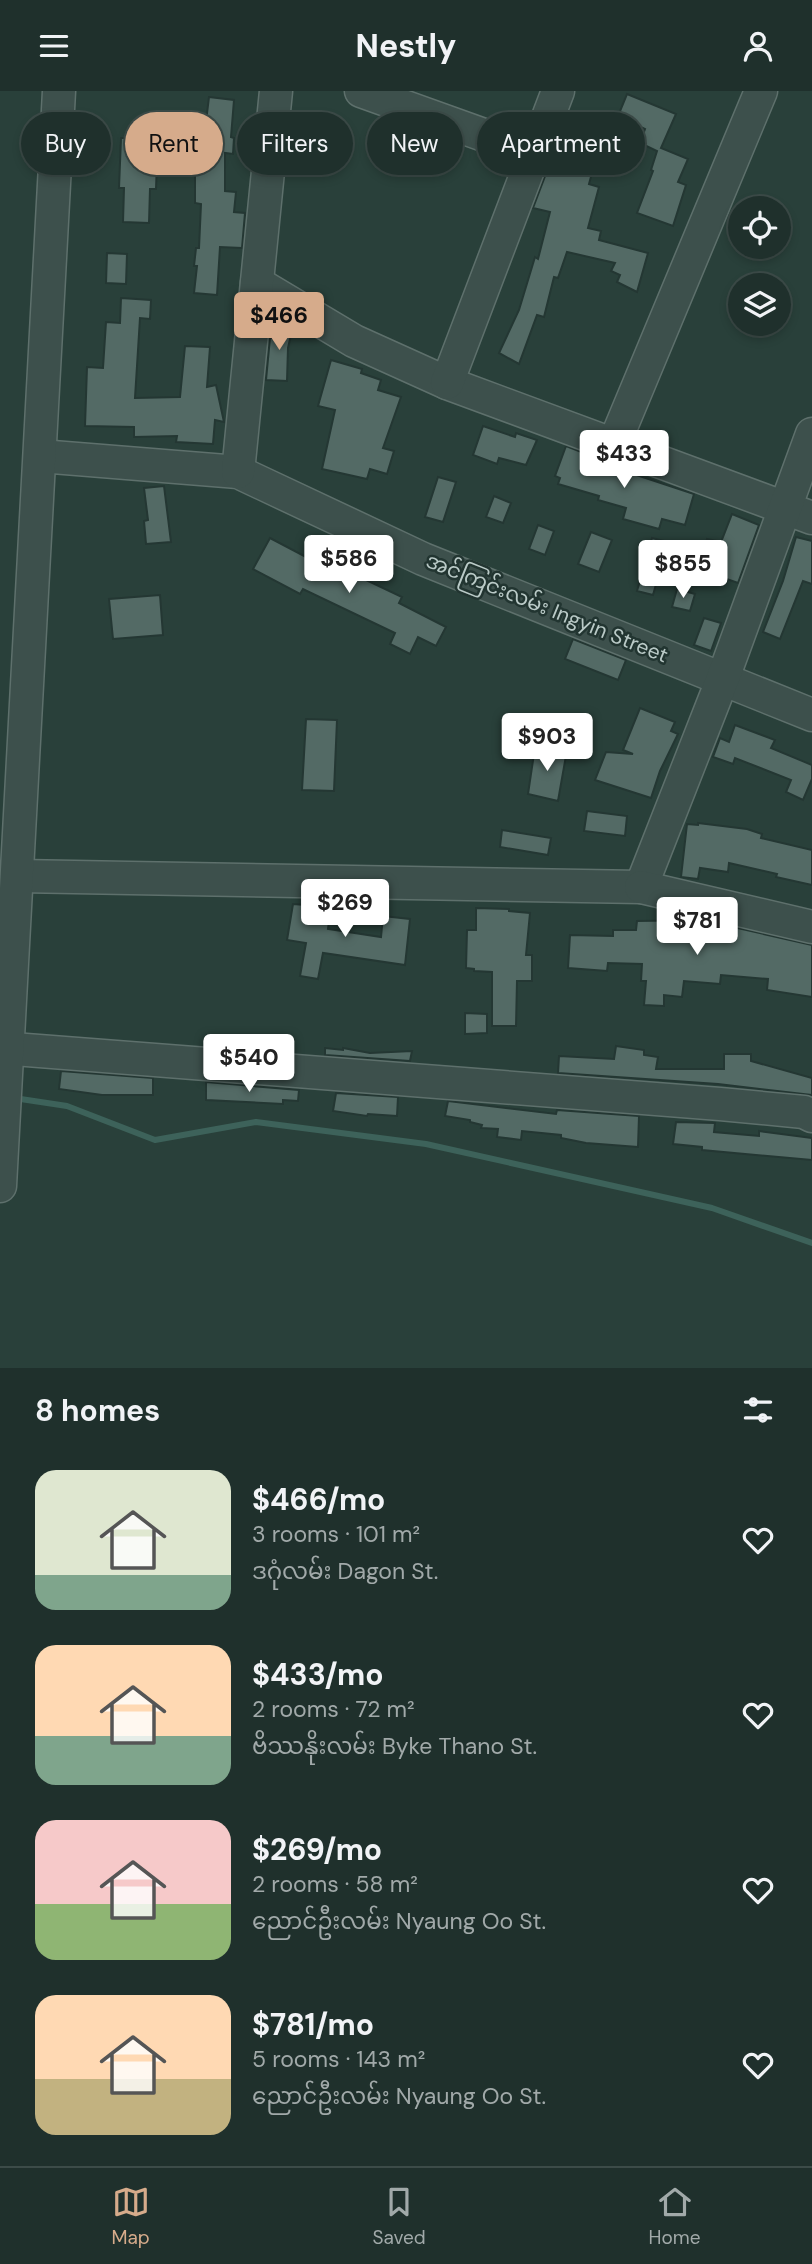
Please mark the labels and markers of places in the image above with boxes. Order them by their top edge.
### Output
pin: $466 [238,293,320,352]
pin: $433 [583,431,665,490]
pin: $586 [308,535,390,595]
pin: $855 [642,540,724,600]
pin: $903 [506,713,588,773]
pin: $269 [304,879,386,939]
pin: $781 [656,897,738,957]
pin: $540 [208,1035,290,1094]

